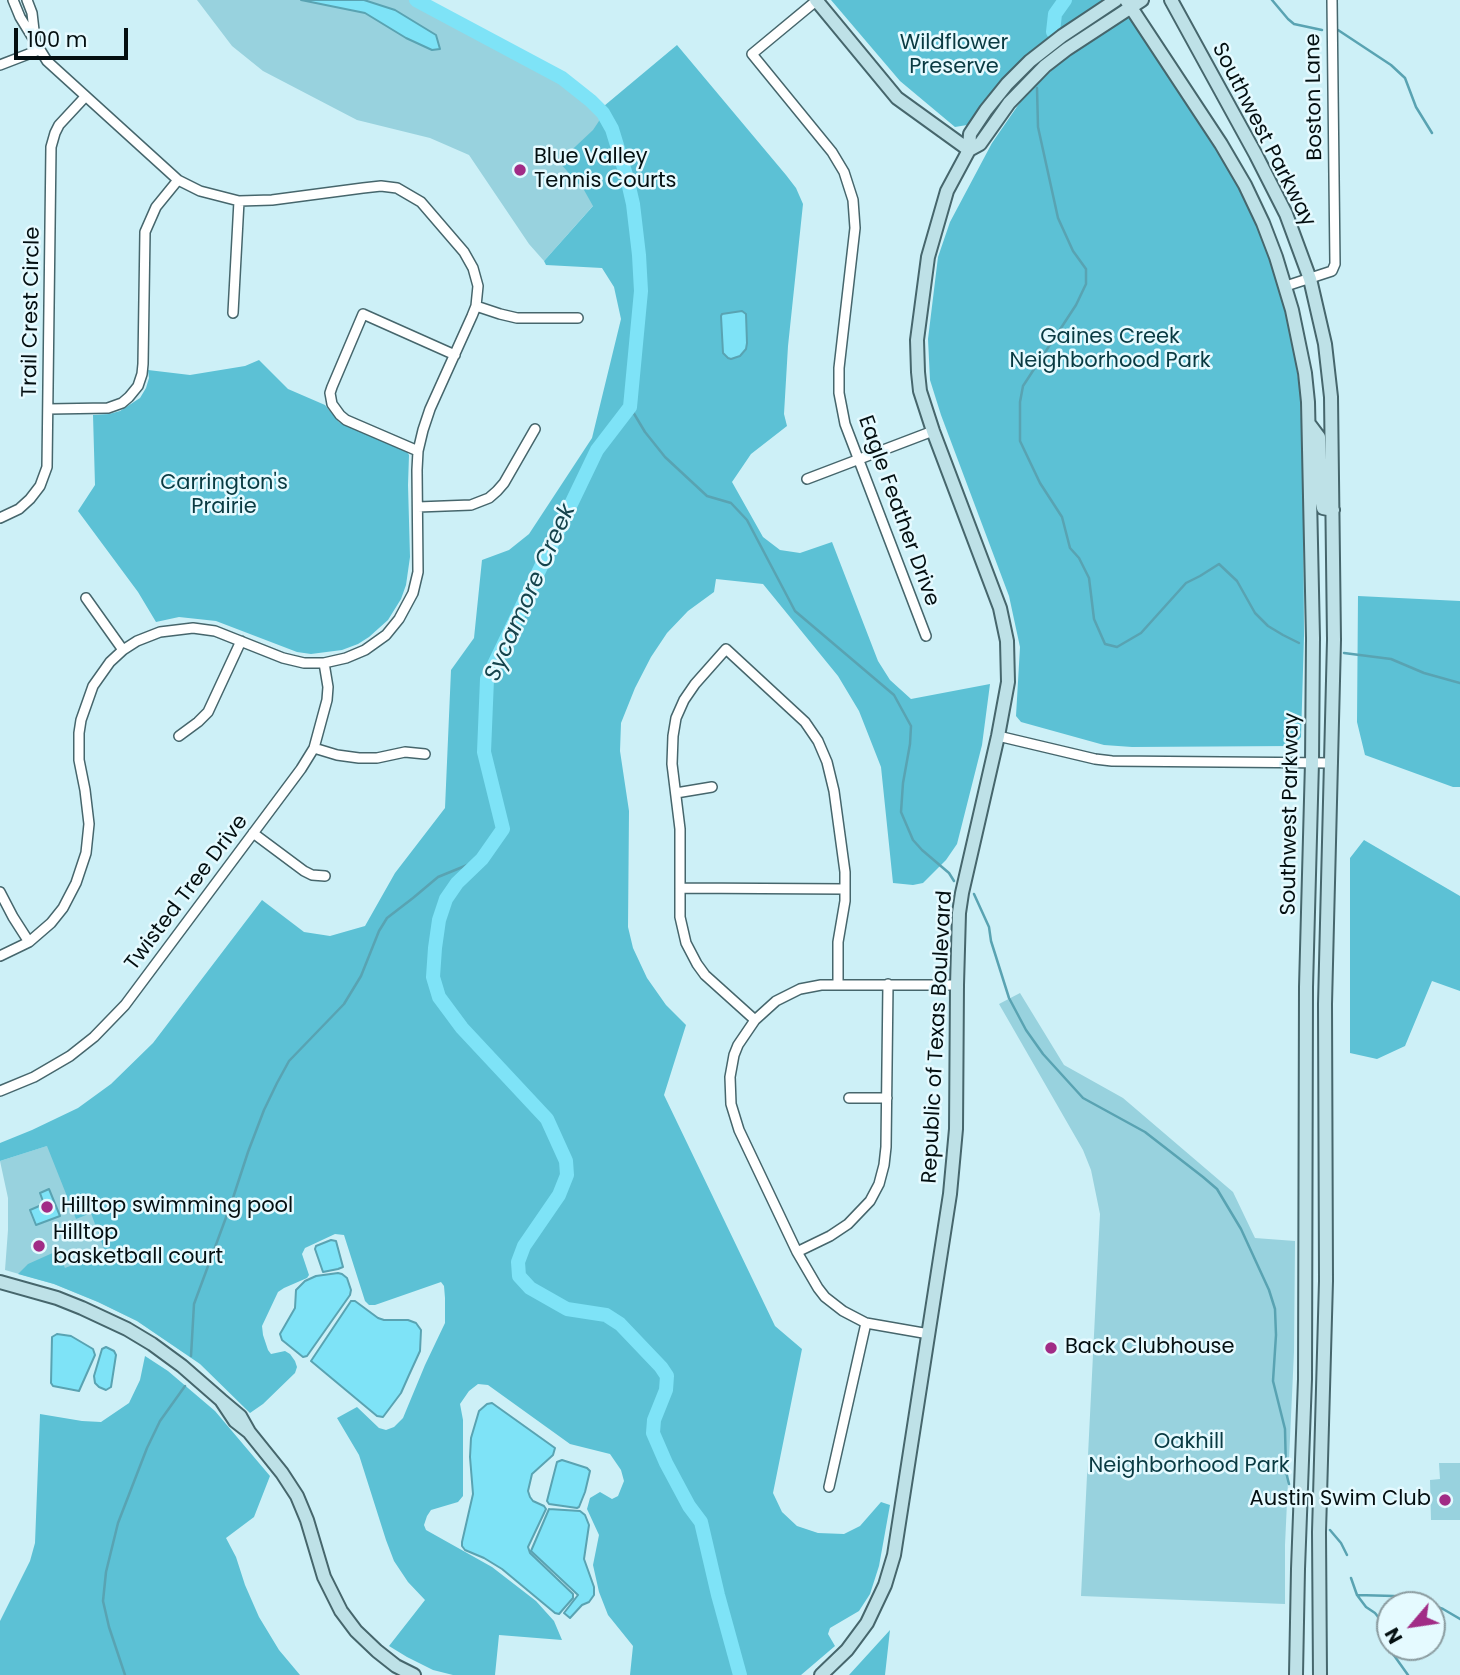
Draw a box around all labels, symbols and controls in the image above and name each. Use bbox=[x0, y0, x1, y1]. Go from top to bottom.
scale bar bbox=[18, 14, 131, 58]
text: 100 m bbox=[27, 25, 87, 54]
park label: Wildflower Preserve bbox=[900, 31, 1008, 81]
street label: Boston Lane bbox=[1301, 33, 1329, 161]
street label: Southwest Parkway bbox=[1206, 39, 1320, 231]
place label: Blue Valley Tennis Courts bbox=[534, 145, 677, 195]
marker: Blue Valley Tennis Courts bbox=[512, 162, 528, 178]
street label: Trail Crest Circle bbox=[18, 226, 46, 398]
park label: Gaines Creek Neighborhood Park bbox=[1009, 325, 1211, 375]
street label: Eagle Feather Drive bbox=[852, 412, 944, 610]
park label: Carrington's Prairie bbox=[160, 471, 288, 521]
water label: Sycamore Creek bbox=[480, 500, 582, 686]
street label: Southwest Parkway bbox=[1277, 712, 1305, 916]
street label: Twisted Tree Drive bbox=[120, 810, 254, 976]
street label: Republic of Texas Boulevard bbox=[918, 890, 958, 1184]
place label: Hilltop swimming pool bbox=[61, 1194, 293, 1220]
marker: Hilltop swimming pool bbox=[39, 1199, 55, 1215]
place label: Hilltop basketball court bbox=[53, 1221, 223, 1271]
marker: Hilltop basketball court bbox=[31, 1238, 47, 1254]
place label: Back Clubhouse bbox=[1065, 1335, 1235, 1361]
marker: Back Clubhouse bbox=[1043, 1340, 1059, 1356]
park label: Oakhill Neighborhood Park bbox=[1088, 1430, 1290, 1480]
place label: Austin Swim Club bbox=[1250, 1487, 1431, 1513]
marker: Austin Swim Club bbox=[1437, 1492, 1453, 1508]
north arrow bbox=[1376, 1591, 1446, 1661]
text: N bbox=[1379, 1623, 1409, 1648]

